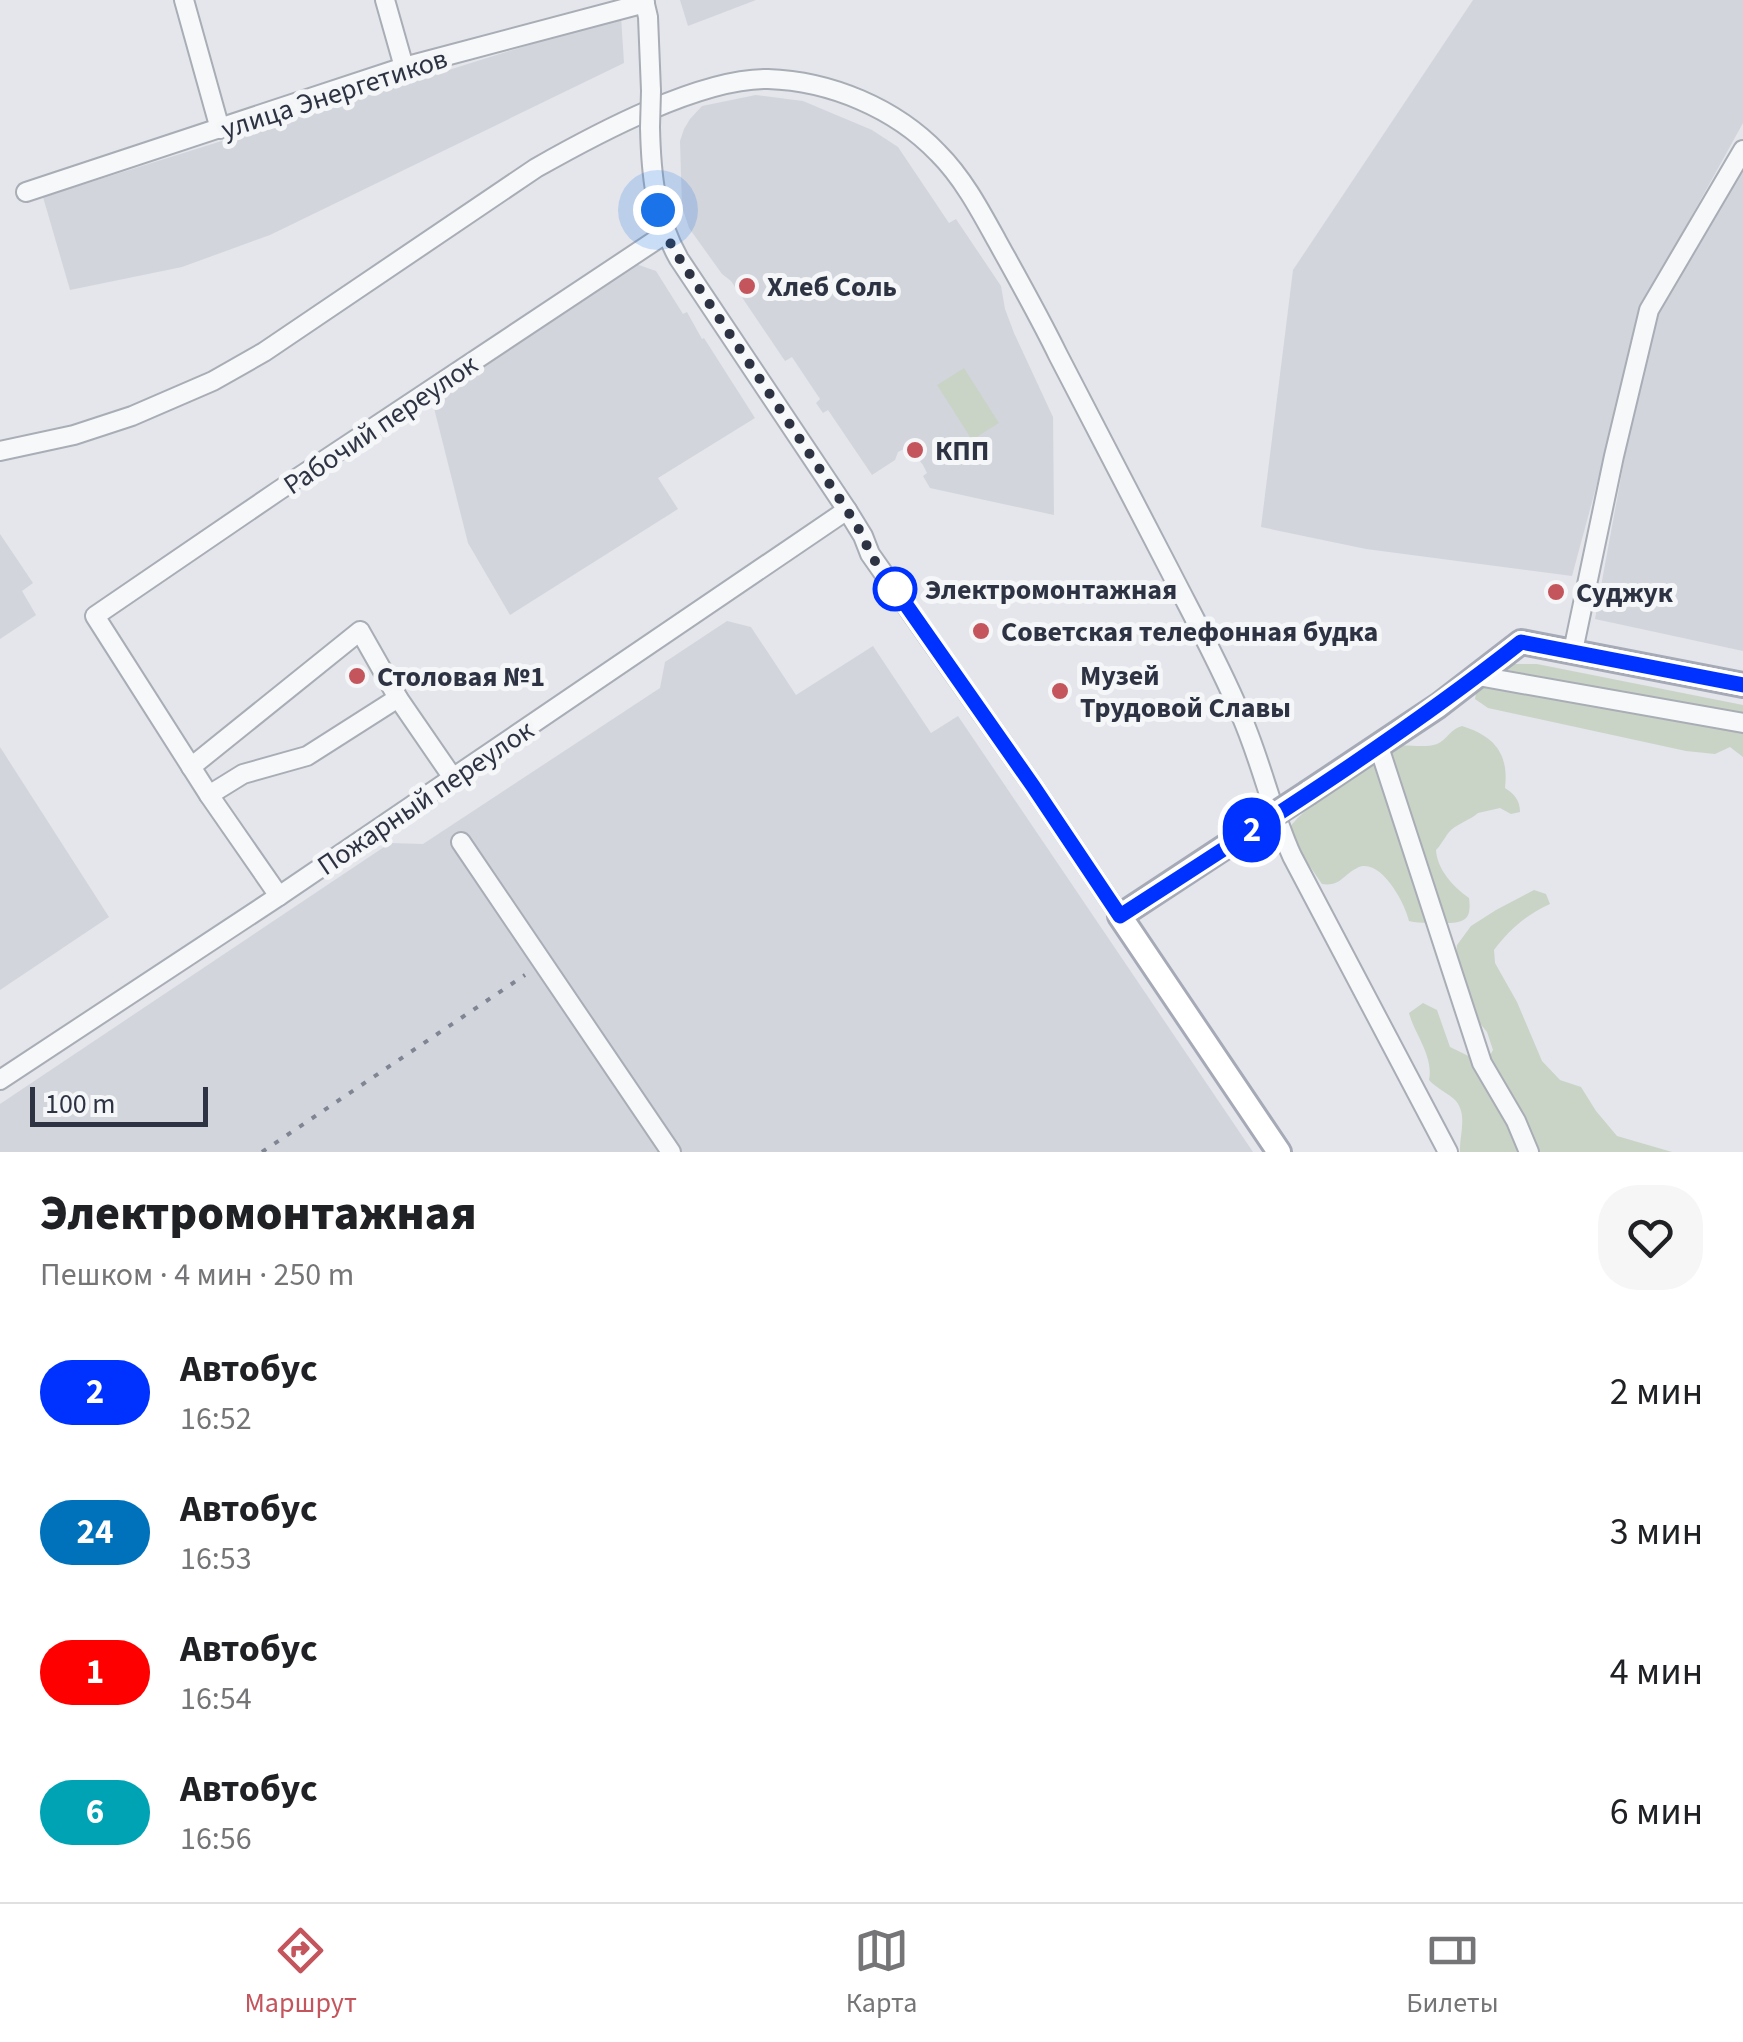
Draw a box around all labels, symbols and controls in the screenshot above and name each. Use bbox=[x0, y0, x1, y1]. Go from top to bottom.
street label: улица Энергетиков bbox=[216, 39, 452, 149]
your location bbox=[633, 185, 683, 235]
place label: Хлеб Соль bbox=[767, 267, 897, 307]
marker: Хлеб Соль bbox=[736, 275, 758, 297]
street label: Рабочий переулок bbox=[275, 345, 486, 505]
place label: КПП bbox=[935, 431, 989, 471]
marker: КПП bbox=[904, 439, 926, 461]
marker: Электромонтажная bbox=[874, 568, 916, 610]
place label: Электромонтажная bbox=[925, 570, 1177, 610]
place label: Суджук bbox=[1576, 573, 1674, 613]
marker: Суджук bbox=[1545, 581, 1567, 603]
place label: Советская телефонная будка bbox=[1001, 612, 1378, 652]
marker: Советская телефонная будка bbox=[970, 620, 992, 642]
place label: Музей Трудовой Славы bbox=[1080, 656, 1291, 728]
place label: Столовая №1 bbox=[377, 657, 545, 697]
marker: Столовая №1 bbox=[346, 665, 368, 687]
marker: Музей Трудовой Славы bbox=[1049, 680, 1071, 702]
street label: Пожарный переулок bbox=[309, 710, 542, 885]
line badge: 2 bbox=[1220, 798, 1284, 862]
text: 2 bbox=[1243, 805, 1261, 855]
scale bar bbox=[30, 1082, 208, 1126]
text: 100 m bbox=[45, 1084, 116, 1124]
text: Электромонтажная bbox=[40, 1180, 477, 1248]
button: heart bbox=[1598, 1185, 1703, 1290]
text: Пешком · 4 мин · 250 m bbox=[40, 1252, 354, 1298]
text: Автобус bbox=[180, 1342, 318, 1396]
text: 2 мин bbox=[1610, 1365, 1703, 1419]
text: 2 bbox=[86, 1367, 104, 1417]
text: 16:52 bbox=[180, 1396, 252, 1442]
text: Автобус bbox=[180, 1482, 318, 1536]
text: 3 мин bbox=[1610, 1505, 1703, 1559]
text: 24 bbox=[77, 1507, 113, 1557]
text: 16:53 bbox=[180, 1536, 252, 1582]
text: Автобус bbox=[180, 1622, 318, 1676]
text: 4 мин bbox=[1610, 1645, 1703, 1699]
text: 1 bbox=[86, 1647, 104, 1697]
text: 16:54 bbox=[180, 1676, 252, 1722]
text: Автобус bbox=[180, 1762, 318, 1816]
text: 6 мин bbox=[1610, 1785, 1703, 1839]
text: 6 bbox=[86, 1787, 104, 1837]
text: 16:56 bbox=[180, 1816, 252, 1862]
tab: Маршрут bbox=[244, 1923, 357, 2023]
tab: Карта bbox=[846, 1923, 917, 2023]
tab: Билеты bbox=[1406, 1923, 1499, 2023]

